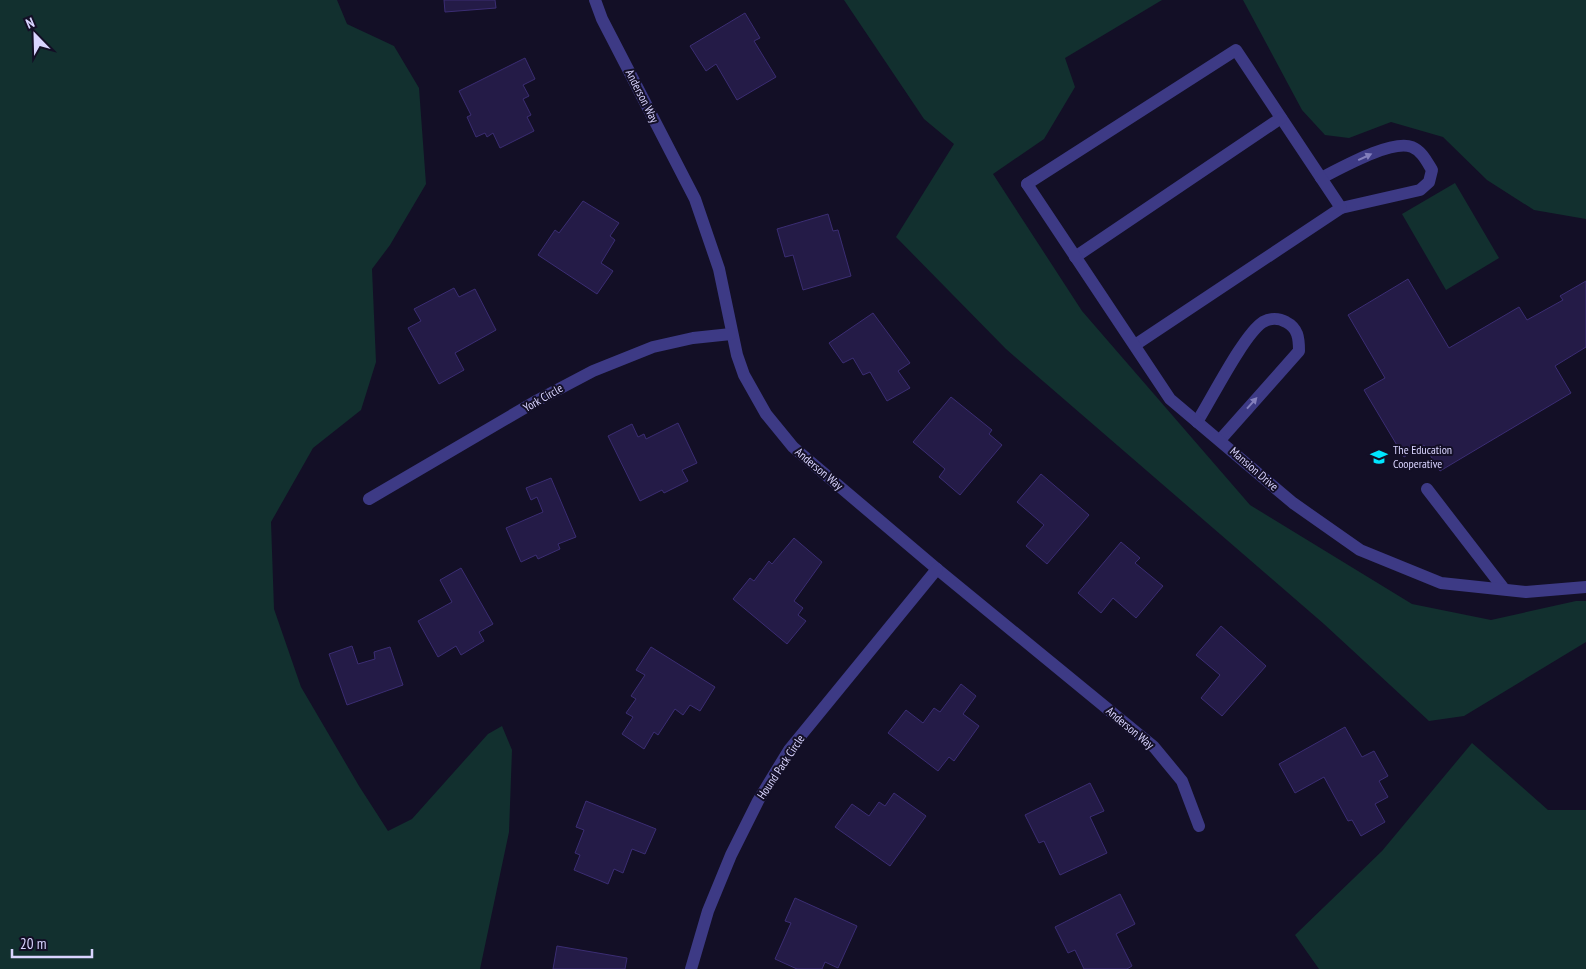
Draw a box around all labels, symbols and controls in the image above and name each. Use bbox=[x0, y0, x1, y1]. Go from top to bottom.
north arrow bbox=[10, 10, 60, 60]
text: N bbox=[23, 13, 37, 33]
street label: Anderson Way bbox=[623, 66, 663, 126]
one-way arrow bbox=[1358, 153, 1372, 161]
street label: York Circle bbox=[520, 380, 565, 415]
one-way arrow bbox=[1247, 397, 1258, 410]
place label: The Education Cooperative bbox=[1393, 442, 1452, 471]
street label: Anderson Way bbox=[792, 444, 847, 493]
street label: Mansion Drive bbox=[1227, 444, 1282, 494]
school or university icon: The Education Cooperative bbox=[1369, 447, 1389, 467]
street label: Anderson Way bbox=[1103, 703, 1158, 752]
street label: Hound Pack Circle bbox=[754, 732, 808, 802]
scale bar bbox=[12, 926, 92, 958]
text: 20 m bbox=[20, 934, 46, 953]

